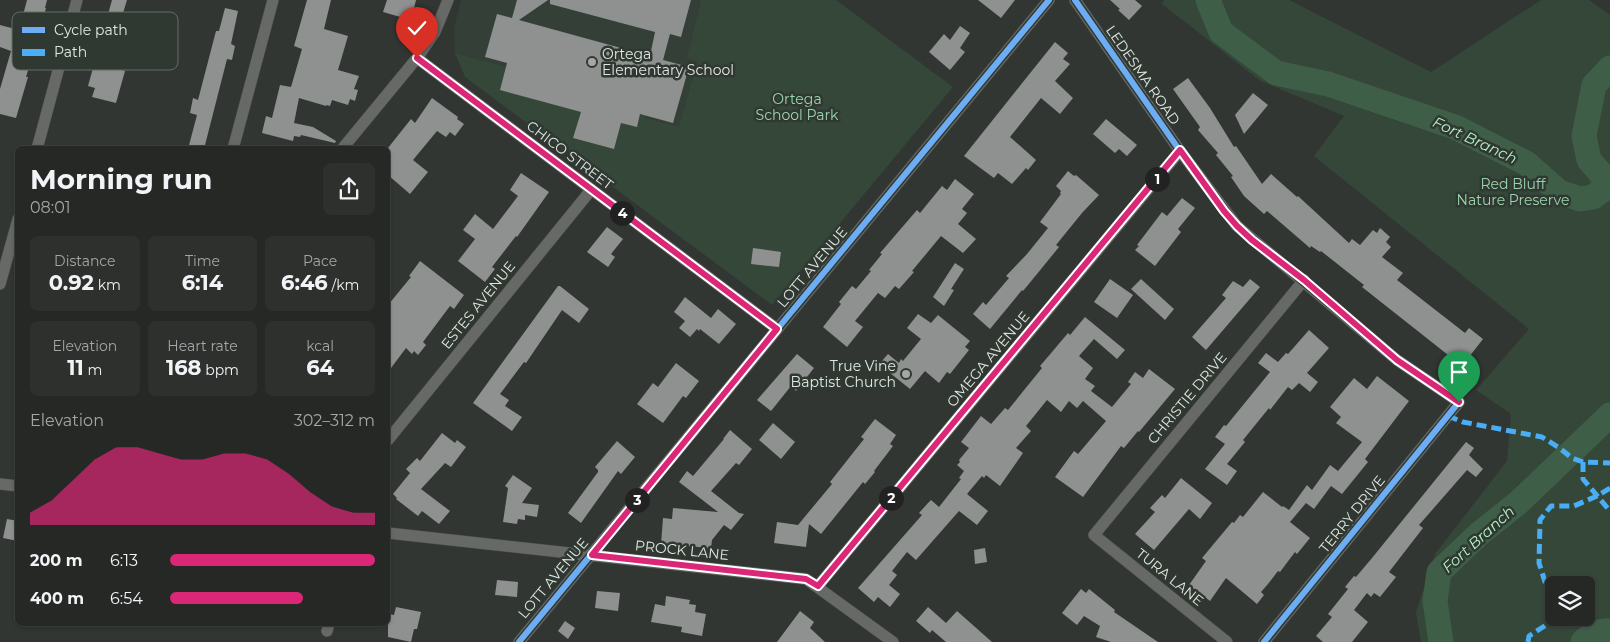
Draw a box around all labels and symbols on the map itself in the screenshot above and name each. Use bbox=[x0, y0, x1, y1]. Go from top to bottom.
pin bbox=[396, 7, 438, 58]
legend bbox=[12, 12, 178, 70]
text: Cycle path bbox=[54, 21, 128, 39]
street label: LEDESMA ROAD bbox=[1102, 22, 1184, 128]
text: Path bbox=[54, 43, 87, 61]
place label: Ortega Elementary School bbox=[602, 45, 734, 79]
marker: Ortega Elementary School bbox=[586, 56, 598, 68]
park label: Ortega School Park bbox=[756, 90, 839, 124]
water label: Fort Branch bbox=[1430, 112, 1520, 168]
street label: CHICO STREET bbox=[523, 117, 617, 193]
pin: 1 bbox=[1144, 166, 1170, 192]
park label: Red Bluff Nature Preserve bbox=[1457, 175, 1569, 209]
pin: 4 bbox=[610, 200, 634, 226]
street label: LOTT AVENUE bbox=[773, 223, 851, 311]
street label: ESTES AVENUE bbox=[437, 257, 519, 353]
street label: OMEGA AVENUE bbox=[943, 308, 1033, 410]
street label: CHRISTIE DRIVE bbox=[1143, 349, 1231, 447]
pin bbox=[1438, 351, 1480, 402]
place label: True Vine Baptist Church bbox=[791, 357, 896, 391]
marker: True Vine Baptist Church bbox=[900, 368, 912, 380]
street label: TERRY DRIVE bbox=[1315, 472, 1389, 556]
pin: 2 bbox=[878, 486, 904, 510]
pin: 3 bbox=[624, 488, 650, 512]
water label: Fort Branch bbox=[1438, 502, 1518, 576]
street label: LOTT AVENUE bbox=[514, 534, 592, 622]
street label: PROCK LANE bbox=[634, 536, 730, 564]
street label: TURA LANE bbox=[1133, 544, 1207, 610]

